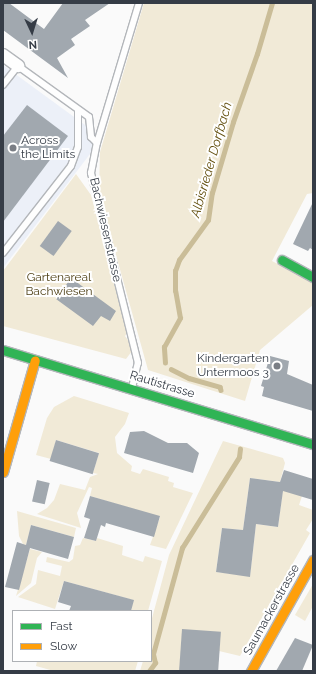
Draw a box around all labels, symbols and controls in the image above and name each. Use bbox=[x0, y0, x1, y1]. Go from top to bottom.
north arrow bbox=[12, 12, 52, 52]
text: N bbox=[28, 38, 38, 51]
water label: Albisrieder Dorfbach bbox=[188, 100, 236, 220]
place label: Across the Limits bbox=[21, 134, 75, 162]
marker: Across the Limits bbox=[8, 143, 18, 153]
street label: Bachwiesenstrasse bbox=[86, 177, 124, 283]
park label: Gartenareal Bachwiesen bbox=[25, 271, 93, 299]
place label: Kindergarten Untermoos 3 bbox=[197, 352, 269, 380]
marker: Kindergarten Untermoos 3 bbox=[272, 361, 282, 371]
street label: Rautistrasse bbox=[128, 368, 196, 402]
street label: Saumackerstrasse bbox=[241, 562, 303, 658]
legend bbox=[12, 610, 152, 662]
text: Fast bbox=[50, 619, 73, 633]
text: Slow bbox=[50, 639, 77, 653]

